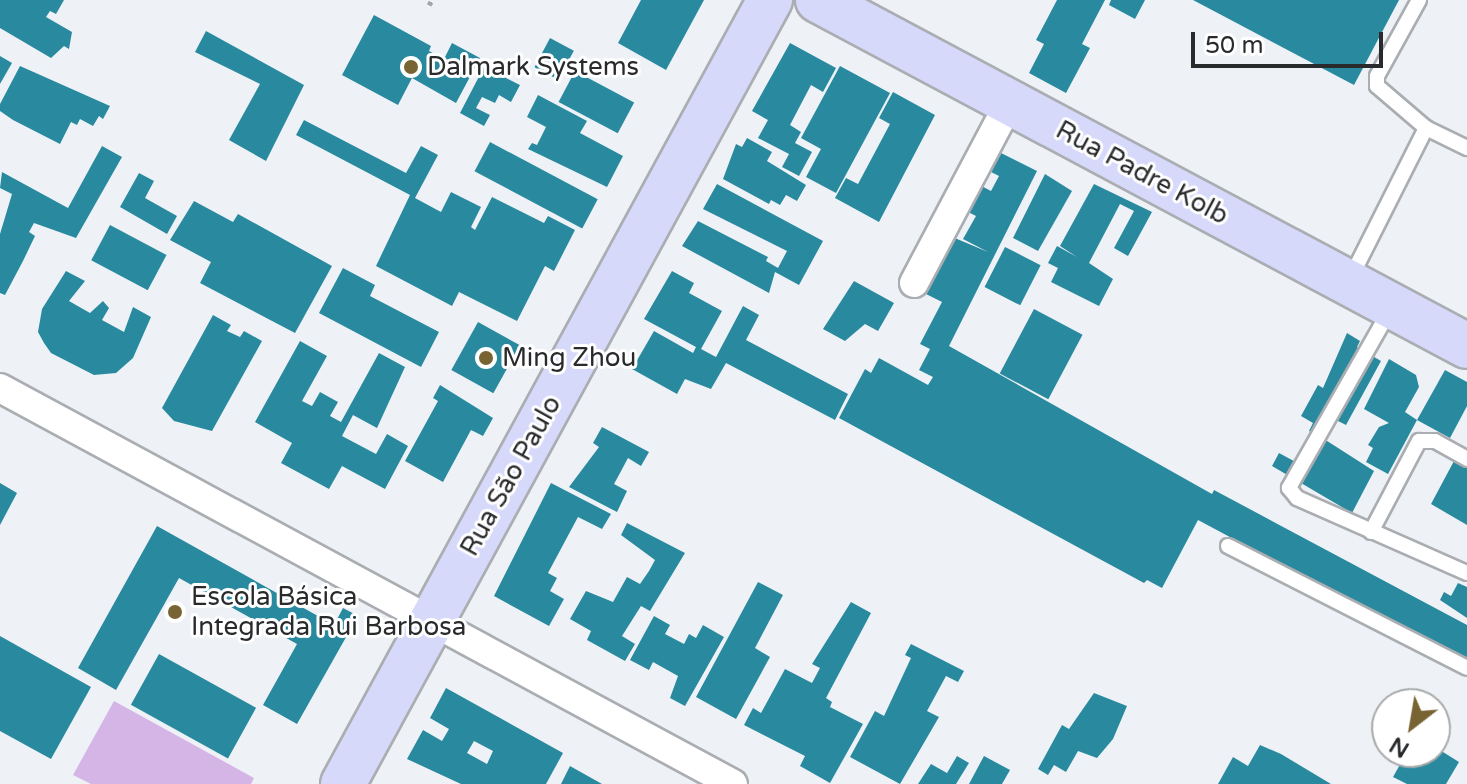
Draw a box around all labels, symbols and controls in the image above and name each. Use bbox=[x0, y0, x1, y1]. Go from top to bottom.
scale bar bbox=[1195, 16, 1387, 66]
text: 50 m bbox=[1205, 31, 1263, 60]
place label: Dalmark Systems bbox=[427, 51, 639, 83]
marker: Dalmark Systems bbox=[402, 58, 420, 76]
street label: Rua Padre Kolb bbox=[1050, 114, 1234, 232]
place label: Ming Zhou bbox=[502, 342, 636, 374]
marker: Ming Zhou bbox=[477, 349, 495, 367]
street label: Rua São Paulo bbox=[454, 390, 568, 562]
place label: Escola Básica Integrada Rui Barbosa bbox=[191, 581, 466, 642]
marker: Escola Básica Integrada Rui Barbosa bbox=[166, 603, 184, 621]
north arrow bbox=[1371, 688, 1451, 768]
text: N bbox=[1385, 731, 1414, 763]

